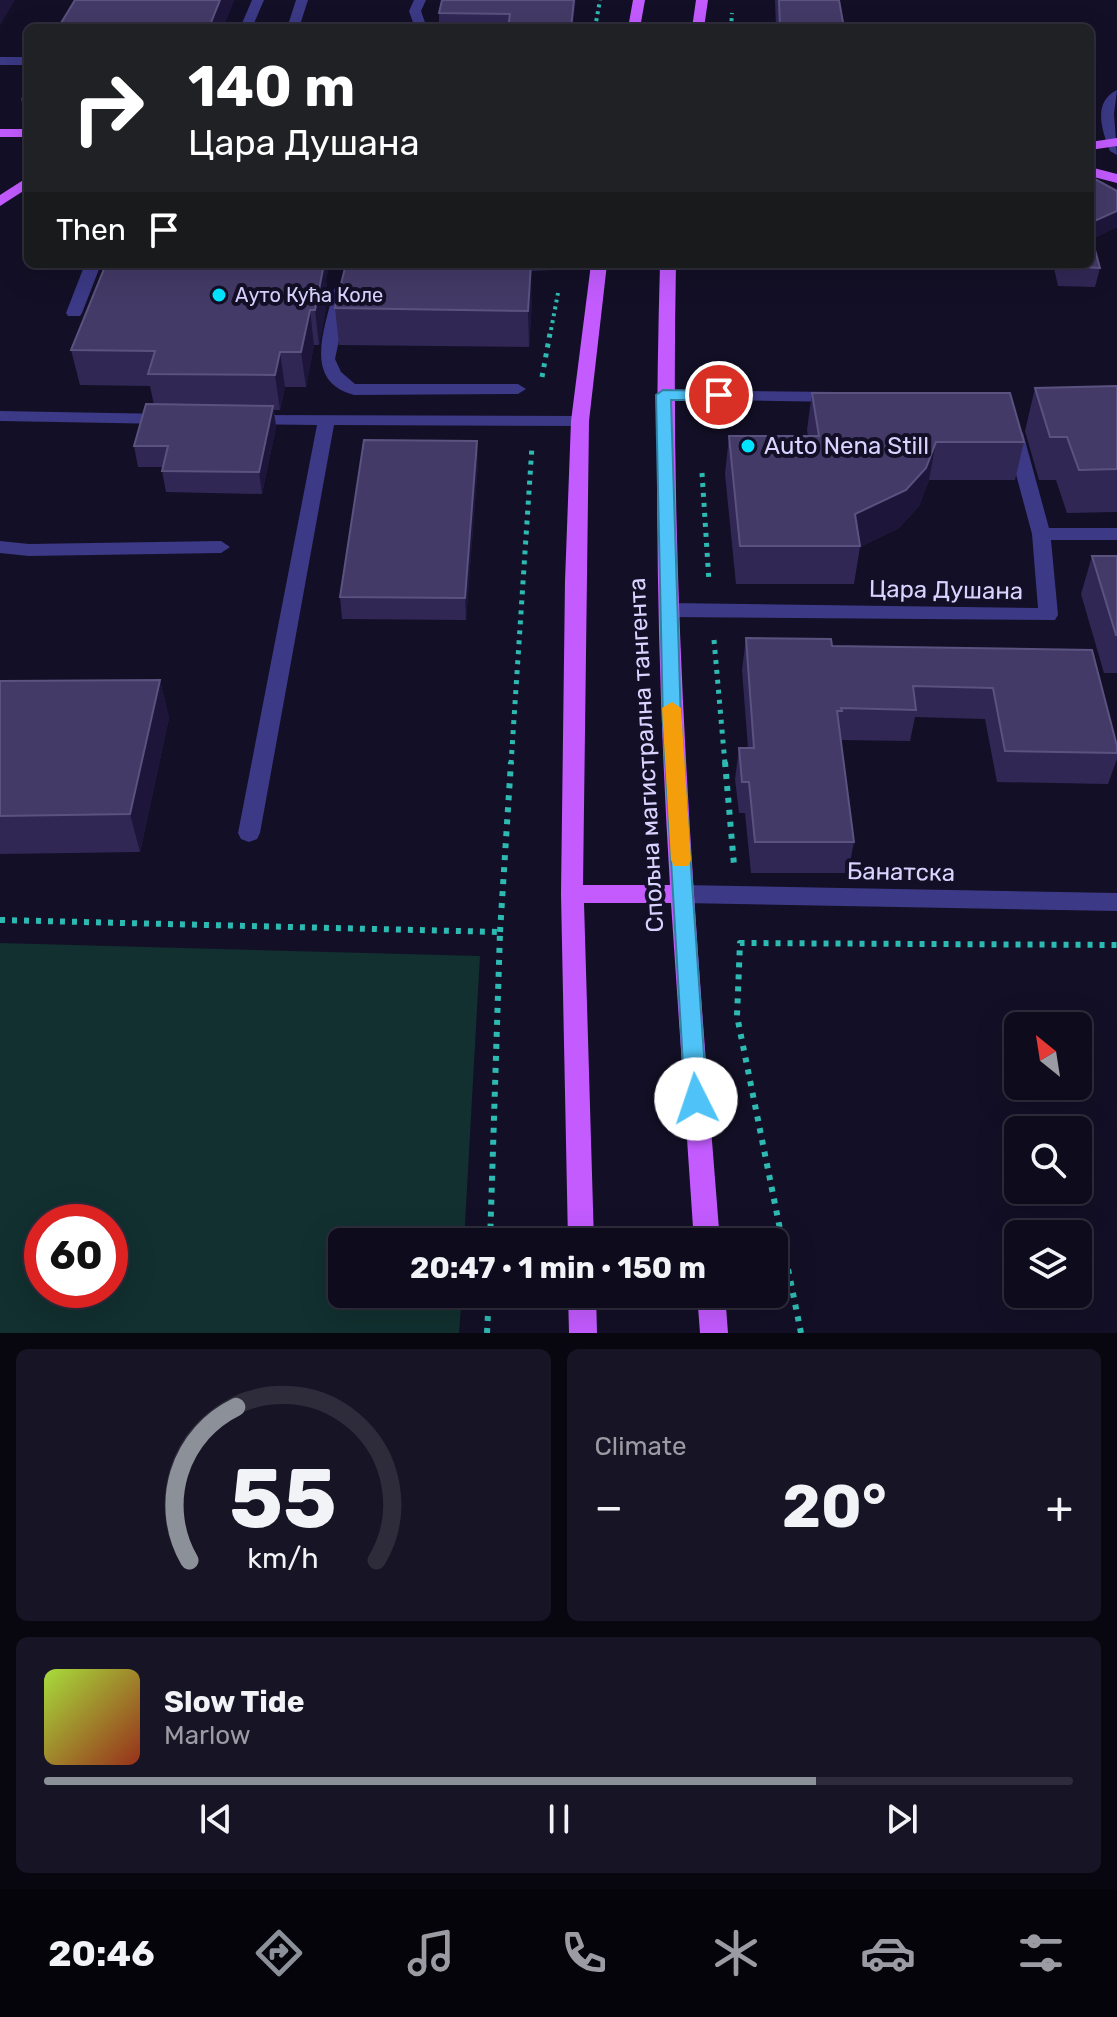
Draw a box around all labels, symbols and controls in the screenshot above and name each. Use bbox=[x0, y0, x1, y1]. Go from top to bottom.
text: 140 m bbox=[188, 54, 355, 120]
icon: right bbox=[56, 56, 160, 160]
text: Цара Душана bbox=[188, 121, 420, 164]
icon: arrive bbox=[142, 208, 186, 252]
text: Then bbox=[56, 212, 126, 248]
place label: Ауто Кућа Коле bbox=[235, 283, 383, 307]
marker: Ауто Кућа Коле bbox=[210, 286, 228, 304]
pin bbox=[685, 361, 753, 429]
icon: arrive bbox=[697, 373, 741, 417]
place label: Auto Nena Still bbox=[764, 432, 929, 460]
marker: Auto Nena Still bbox=[739, 437, 757, 455]
street label: Цара Душана bbox=[869, 575, 1023, 605]
street label: Спољна магистрална тангента bbox=[623, 577, 669, 933]
street label: Банатска bbox=[847, 857, 955, 887]
north arrow bbox=[1004, 1012, 1092, 1100]
map controls bbox=[1004, 1012, 1092, 1308]
position arrow bbox=[654, 1057, 738, 1141]
button: search bbox=[1004, 1116, 1092, 1204]
speed limit sign: 60 bbox=[24, 1204, 128, 1308]
button: layers bbox=[1004, 1220, 1092, 1308]
text: 20:47 · 1 min · 150 m bbox=[410, 1250, 706, 1286]
text: Climate bbox=[595, 1431, 687, 1462]
text: 55 bbox=[230, 1449, 337, 1548]
text: 20° bbox=[782, 1471, 887, 1542]
text: − bbox=[595, 1481, 623, 1533]
text: + bbox=[1046, 1481, 1073, 1533]
text: km/h bbox=[248, 1541, 319, 1575]
text: Slow Tide bbox=[164, 1684, 304, 1720]
text: Marlow bbox=[164, 1720, 251, 1751]
icon: previous bbox=[194, 1797, 238, 1841]
icon: pause bbox=[537, 1797, 581, 1841]
icon: next bbox=[880, 1797, 924, 1841]
icon: directions bbox=[251, 1925, 307, 1981]
icon: music bbox=[403, 1925, 459, 1981]
icon: phone bbox=[556, 1925, 612, 1981]
icon: climate bbox=[708, 1925, 764, 1981]
icon: car bbox=[860, 1925, 916, 1981]
icon: filters bbox=[1013, 1925, 1069, 1981]
text: 20:46 bbox=[48, 1932, 155, 1975]

